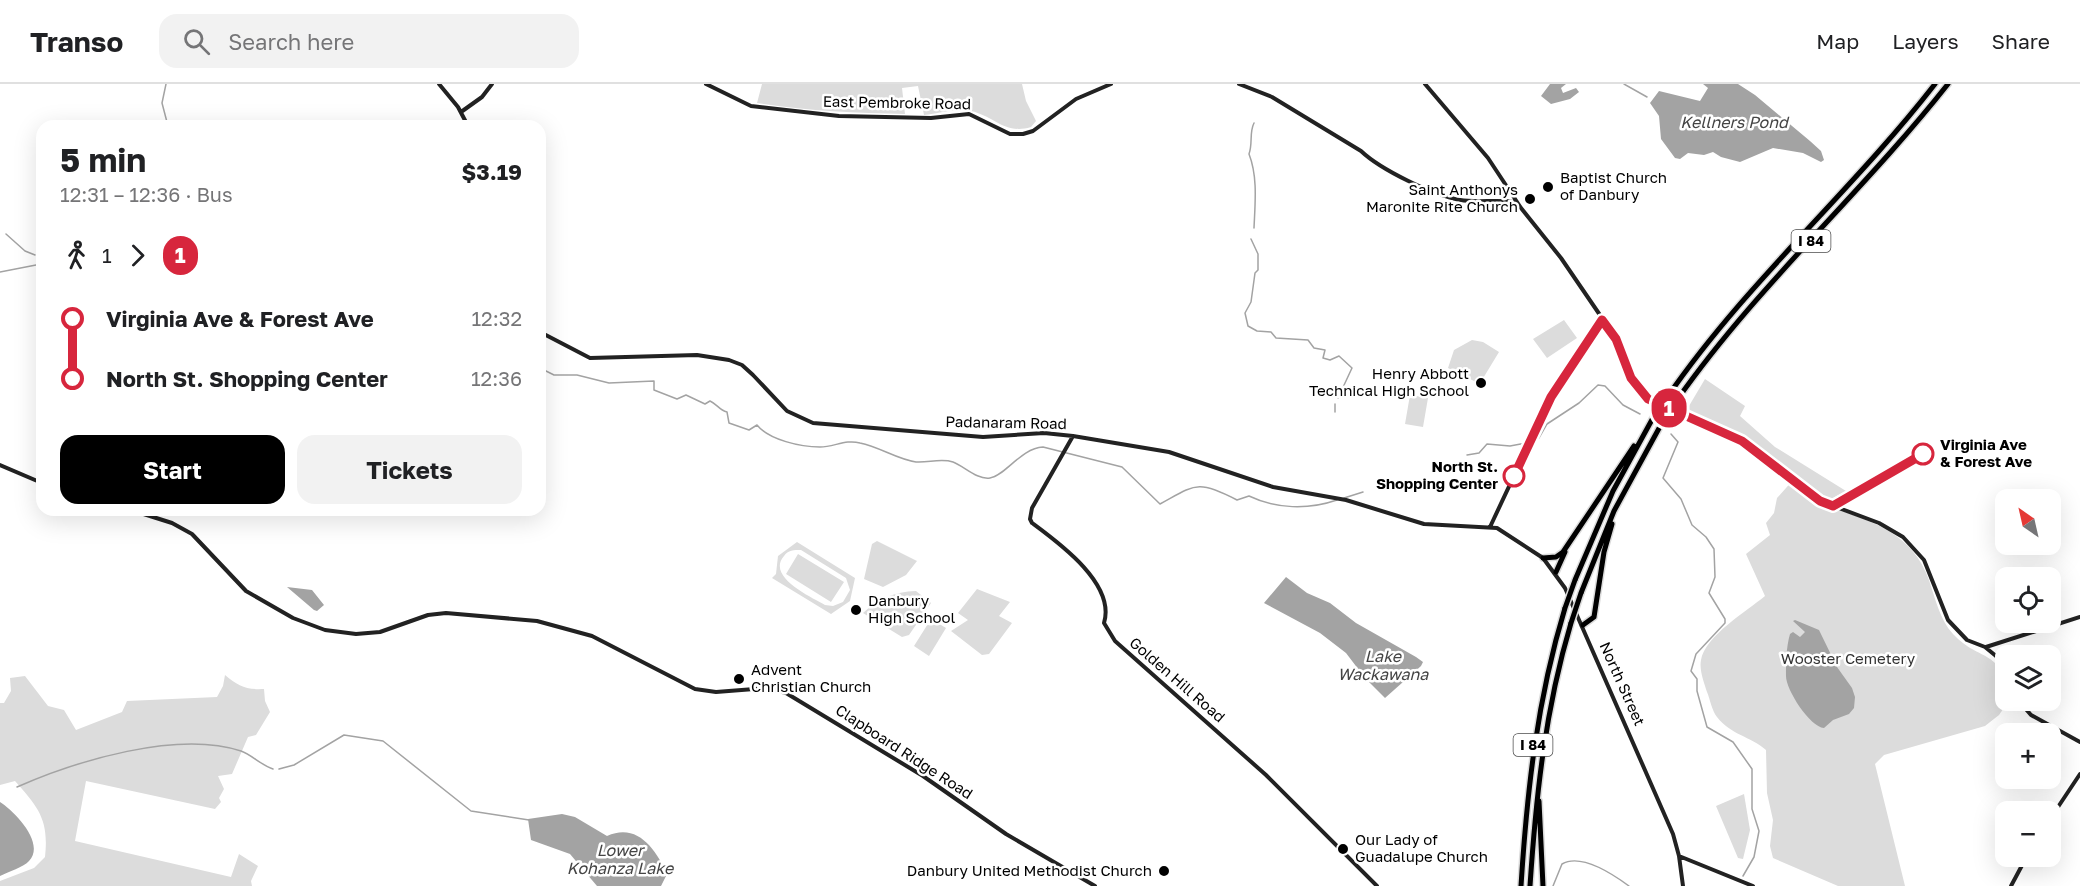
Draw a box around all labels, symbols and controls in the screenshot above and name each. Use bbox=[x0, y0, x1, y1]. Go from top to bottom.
search box bbox=[159, 14, 579, 68]
text: Transo bbox=[30, 25, 123, 58]
icon: search bbox=[180, 25, 213, 58]
text: Search here bbox=[228, 28, 354, 55]
text: Map bbox=[1816, 28, 1859, 54]
text: Layers bbox=[1892, 28, 1959, 54]
text: Share bbox=[1992, 28, 2050, 54]
street label: East Pembroke Road bbox=[823, 92, 971, 112]
water label: Kellners Pond bbox=[1680, 112, 1790, 132]
text: 5 min bbox=[60, 140, 146, 179]
text: $3.19 bbox=[461, 158, 522, 185]
place label: Baptist Church of Danbury bbox=[1560, 168, 1667, 203]
place label: Saint Anthonys Maronite Rite Church bbox=[1366, 180, 1518, 215]
marker: Baptist Church of Danbury bbox=[1541, 180, 1555, 194]
text: 12:31 – 12:36 · Bus bbox=[60, 182, 233, 206]
marker: Saint Anthonys Maronite Rite Church bbox=[1523, 192, 1537, 206]
road number: I 84 bbox=[1792, 230, 1830, 252]
icon: walk bbox=[60, 239, 93, 272]
icon: forward bbox=[121, 239, 154, 272]
text: 1 bbox=[175, 242, 186, 268]
text: 1 bbox=[102, 243, 112, 267]
text: Virginia Ave & Forest Ave bbox=[106, 305, 374, 332]
text: 12:32 bbox=[471, 306, 522, 330]
place label: Henry Abbott Technical High School bbox=[1309, 364, 1469, 399]
text: North St. Shopping Center bbox=[106, 365, 388, 392]
text: 12:36 bbox=[471, 366, 522, 390]
marker: Henry Abbott Technical High School bbox=[1474, 376, 1488, 390]
line badge: 1 bbox=[1650, 388, 1688, 428]
text: 1 bbox=[1664, 395, 1674, 421]
street label: Padanaram Road bbox=[945, 412, 1067, 432]
button: Start bbox=[60, 435, 285, 504]
button: Tickets bbox=[297, 435, 522, 504]
place label: Virginia Ave & Forest Ave bbox=[1940, 435, 2032, 470]
marker: Virginia Ave & Forest Ave bbox=[1912, 443, 1934, 465]
place label: North St. Shopping Center bbox=[1376, 457, 1498, 492]
marker: North St. Shopping Center bbox=[1503, 465, 1525, 487]
north arrow bbox=[1995, 489, 2061, 555]
map controls bbox=[1995, 489, 2061, 867]
button: locate bbox=[1995, 567, 2061, 633]
place label: Danbury High School bbox=[868, 591, 956, 626]
marker: Danbury High School bbox=[849, 603, 863, 617]
street label: Golden Hill Road bbox=[1126, 633, 1229, 726]
street label: North Street bbox=[1596, 639, 1649, 728]
button: layers bbox=[1995, 645, 2061, 711]
water label: Lake Wackawana bbox=[1338, 646, 1429, 684]
park label: Wooster Cemetery bbox=[1781, 649, 1916, 667]
place label: Advent Christian Church bbox=[751, 660, 871, 695]
marker: Advent Christian Church bbox=[732, 672, 746, 686]
street label: Clapboard Ridge Road bbox=[833, 700, 977, 802]
button: + bbox=[1995, 723, 2061, 789]
road number: I 84 bbox=[1514, 734, 1552, 756]
button: − bbox=[1995, 801, 2061, 867]
place label: Our Lady of Guadalupe Church bbox=[1355, 830, 1488, 865]
water label: Lower Kohanza Lake bbox=[567, 840, 675, 878]
marker: Our Lady of Guadalupe Church bbox=[1336, 842, 1350, 856]
place label: Danbury United Methodist Church bbox=[907, 861, 1152, 879]
marker: Danbury United Methodist Church bbox=[1157, 864, 1171, 878]

